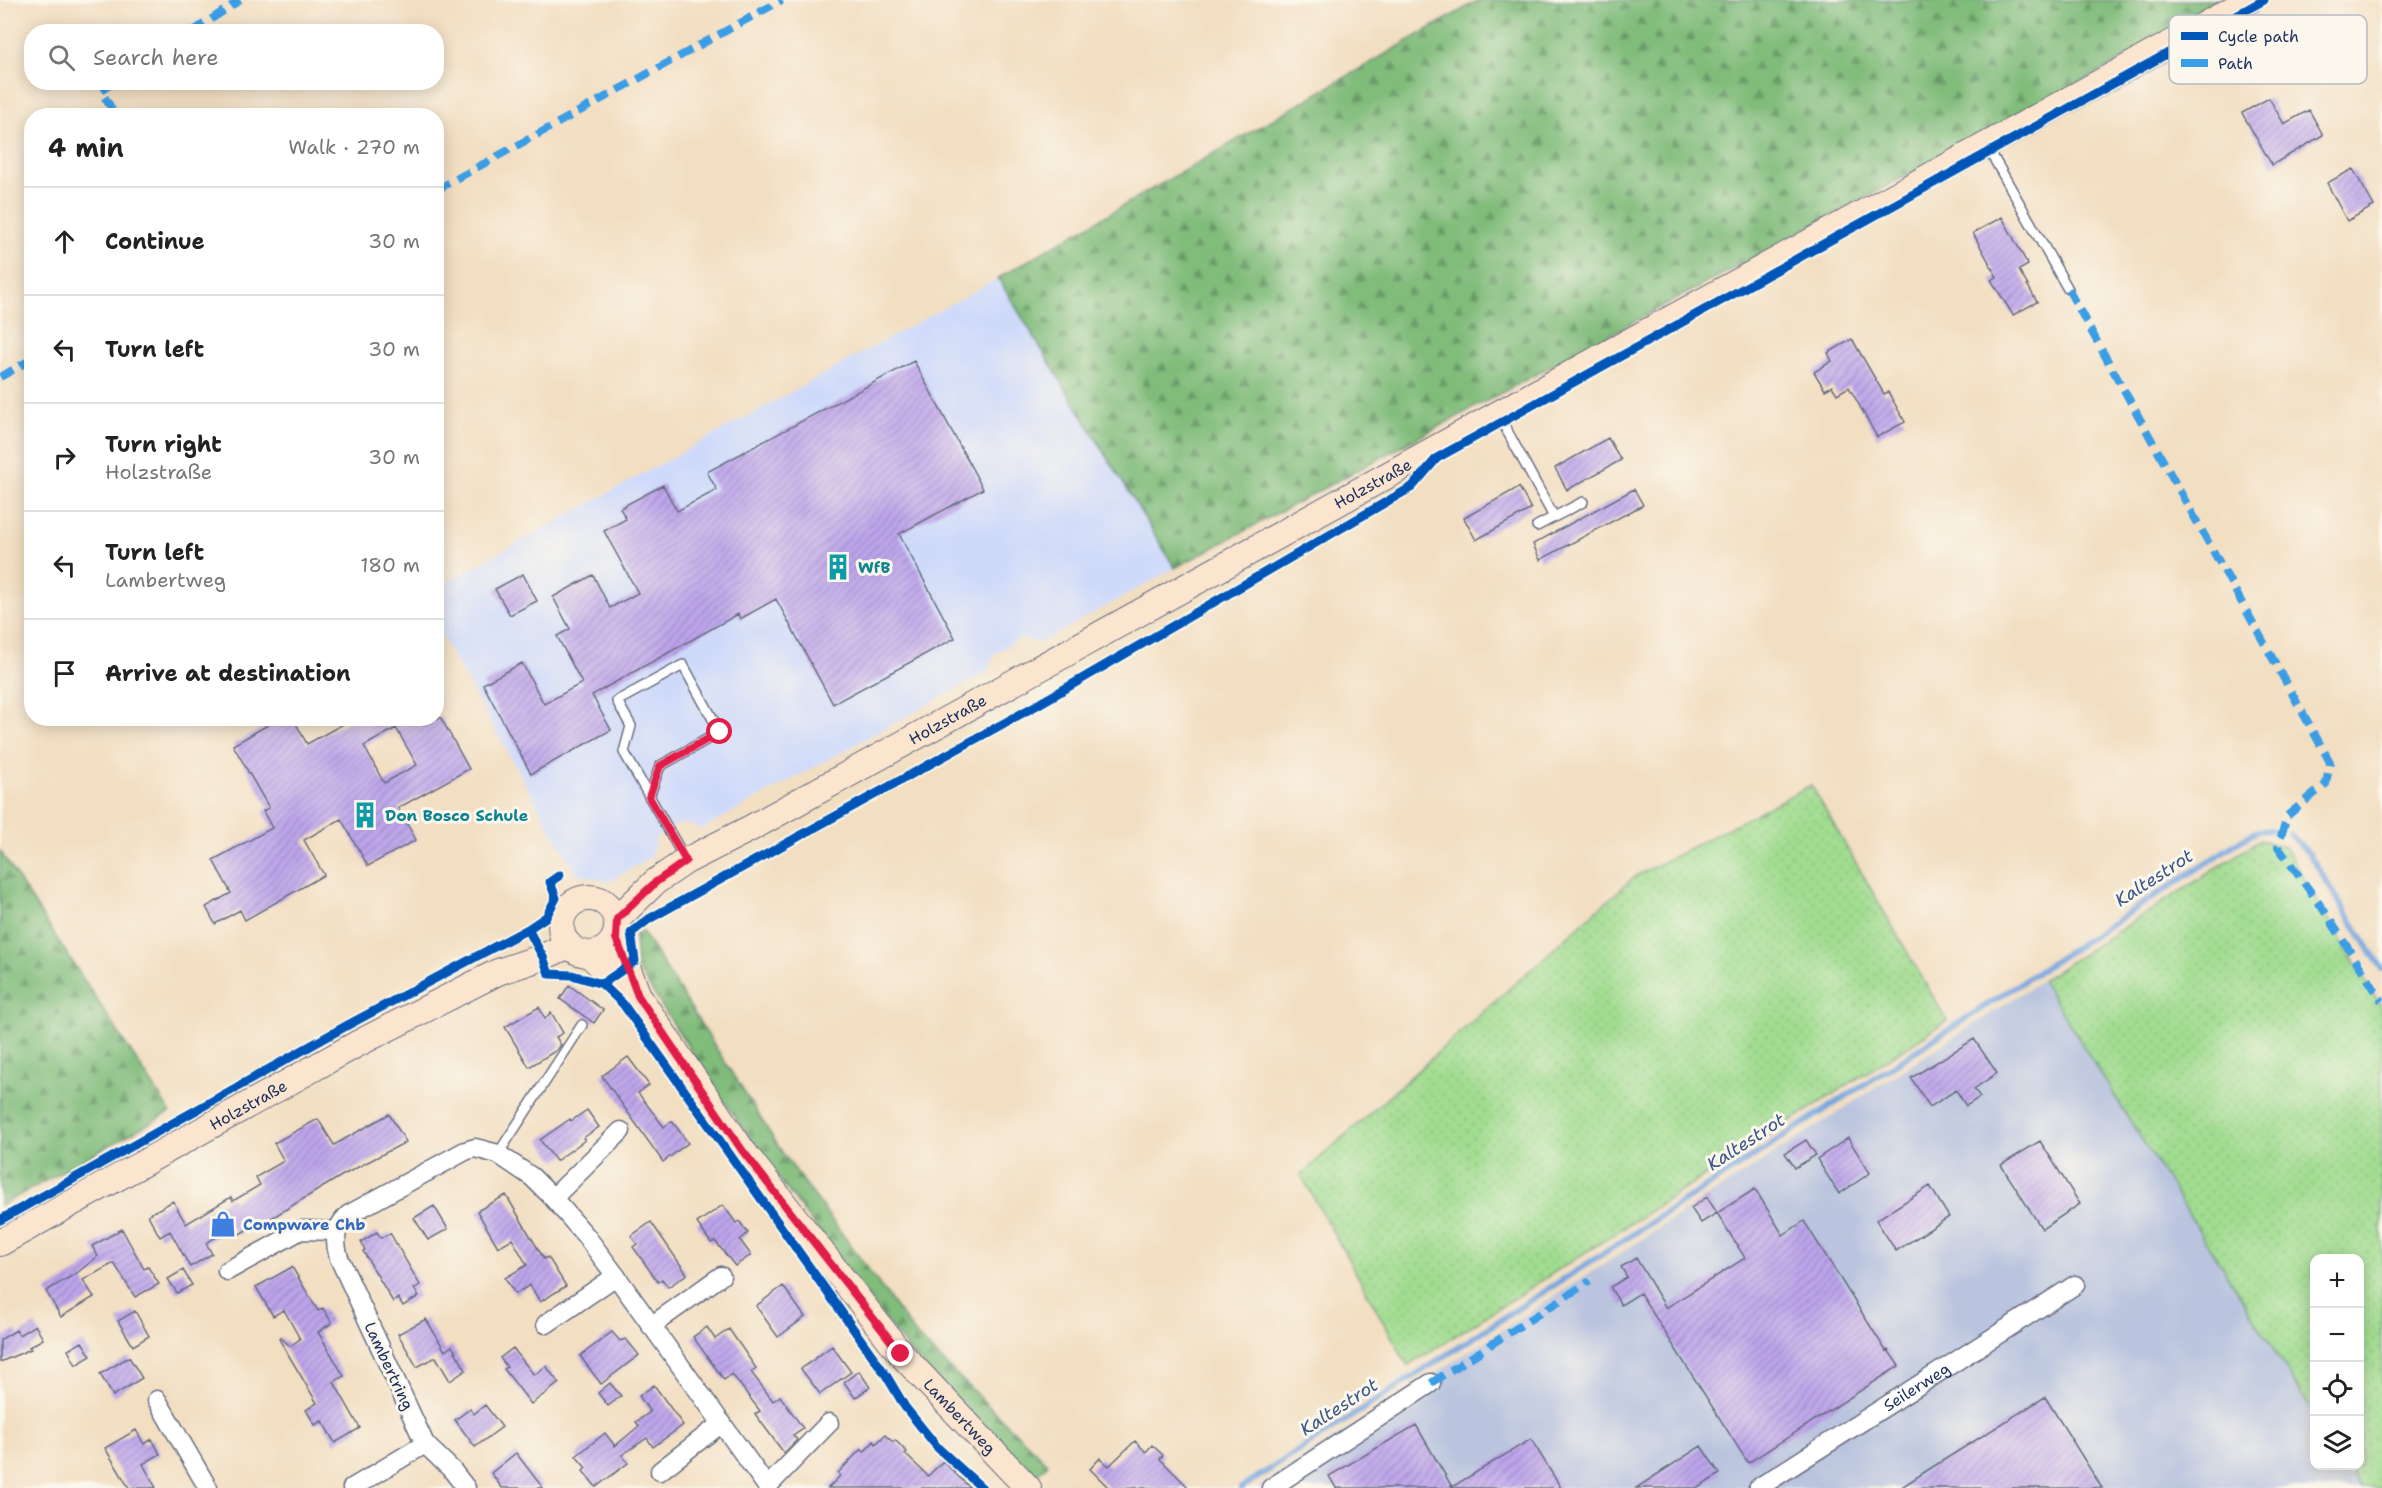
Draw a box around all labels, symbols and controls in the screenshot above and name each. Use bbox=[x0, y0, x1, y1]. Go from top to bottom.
legend bbox=[2169, 15, 2367, 84]
search box bbox=[24, 24, 444, 90]
text: Cycle path bbox=[2218, 26, 2299, 47]
icon: search bbox=[45, 41, 78, 74]
text: Search here bbox=[93, 43, 219, 72]
text: Path bbox=[2218, 53, 2253, 74]
text: 4 min bbox=[48, 130, 124, 165]
text: Walk · 270 m bbox=[288, 134, 420, 160]
icon: ahead bbox=[48, 225, 81, 258]
text: Continue bbox=[105, 227, 205, 256]
text: 30 m bbox=[368, 228, 420, 254]
icon: left bbox=[48, 333, 81, 366]
text: Turn left bbox=[105, 335, 204, 364]
text: 30 m bbox=[368, 336, 420, 362]
text: Turn right bbox=[105, 430, 222, 459]
icon: right bbox=[48, 441, 81, 474]
text: 30 m bbox=[368, 444, 420, 470]
street label: Holzstraße bbox=[1330, 454, 1415, 514]
text: Holzstraße bbox=[105, 459, 212, 485]
text: Turn left bbox=[105, 538, 204, 567]
icon: left bbox=[48, 549, 81, 582]
text: 180 m bbox=[360, 552, 420, 578]
building icon: WfB bbox=[823, 552, 853, 582]
place label: WfB bbox=[858, 557, 891, 578]
text: Lambertweg bbox=[105, 567, 226, 593]
icon: arrive bbox=[48, 657, 81, 690]
text: Arrive at destination bbox=[105, 659, 351, 688]
street label: Holzstraße bbox=[905, 689, 990, 749]
route start bbox=[706, 718, 732, 744]
building icon: Don Bosco Schule bbox=[350, 800, 380, 830]
place label: Don Bosco Schule bbox=[385, 805, 529, 826]
water label: Kaltestrot bbox=[2110, 844, 2198, 912]
street label: Holzstraße bbox=[205, 1075, 291, 1135]
water label: Kaltestrot bbox=[1702, 1108, 1790, 1176]
shop icon: Compware Chb bbox=[208, 1209, 238, 1239]
place label: Compware Chb bbox=[243, 1214, 366, 1235]
map controls bbox=[2310, 1254, 2364, 1470]
button: + bbox=[2310, 1254, 2364, 1308]
button: − bbox=[2310, 1308, 2364, 1362]
street label: Lambertring bbox=[359, 1318, 419, 1414]
route end bbox=[887, 1340, 913, 1366]
street label: Seilerweg bbox=[1879, 1357, 1954, 1416]
button: locate bbox=[2310, 1362, 2364, 1416]
water label: Kaltestrot bbox=[1295, 1373, 1383, 1441]
street label: Lambertweg bbox=[919, 1374, 1001, 1459]
button: layers bbox=[2310, 1416, 2364, 1470]

